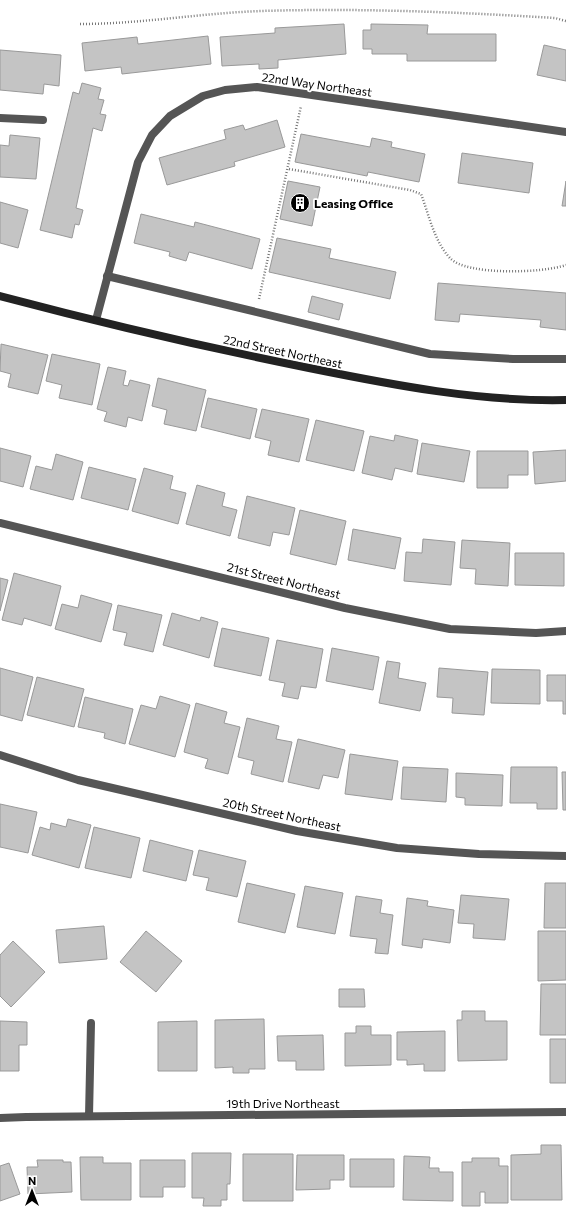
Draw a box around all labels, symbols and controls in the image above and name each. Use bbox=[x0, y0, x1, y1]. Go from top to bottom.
street label: 22nd Way Northeast bbox=[261, 69, 373, 99]
building icon: Leasing Office bbox=[289, 192, 311, 214]
place label: Leasing Office bbox=[314, 196, 393, 210]
street label: 22nd Street Northeast bbox=[222, 332, 344, 370]
street label: 21st Street Northeast bbox=[226, 559, 342, 601]
street label: 20th Street Northeast bbox=[222, 795, 342, 833]
street label: 19th Drive Northeast bbox=[226, 1096, 340, 1110]
north arrow bbox=[12, 1171, 52, 1211]
text: N bbox=[28, 1174, 36, 1187]

